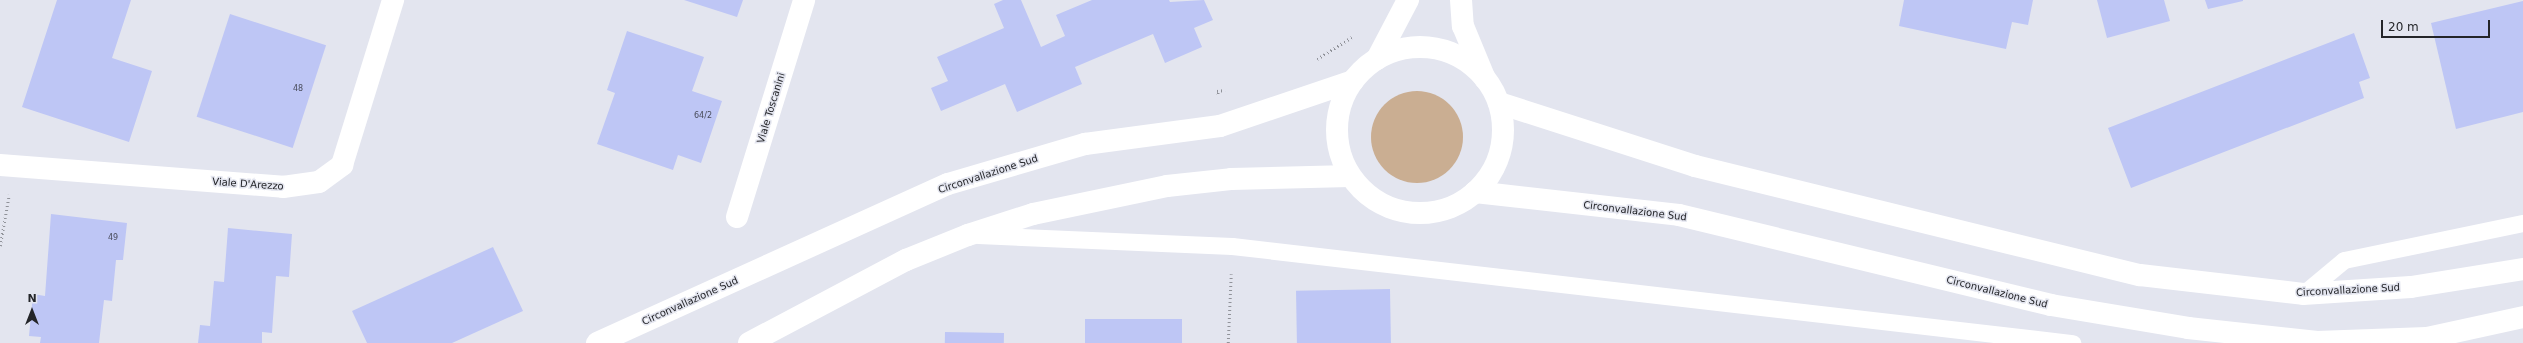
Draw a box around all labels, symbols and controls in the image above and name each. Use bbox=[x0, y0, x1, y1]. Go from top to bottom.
scale bar bbox=[2383, 12, 2492, 38]
text: 20 m bbox=[2388, 20, 2419, 34]
street label: Viale Toscanini bbox=[755, 71, 787, 145]
house number: 48 bbox=[293, 84, 303, 94]
house number: 64/2 bbox=[694, 111, 712, 121]
street label: Circonvallazione Sud bbox=[937, 152, 1039, 196]
street label: Viale D'Arezzo bbox=[212, 176, 284, 192]
street label: Circonvallazione Sud bbox=[1583, 199, 1687, 223]
house number: 49 bbox=[108, 233, 118, 243]
street label: Circonvallazione Sud bbox=[640, 274, 740, 328]
street label: Circonvallazione Sud bbox=[1945, 274, 2049, 310]
street label: Circonvallazione Sud bbox=[2296, 281, 2400, 299]
north arrow bbox=[12, 291, 52, 331]
text: N bbox=[27, 292, 37, 305]

